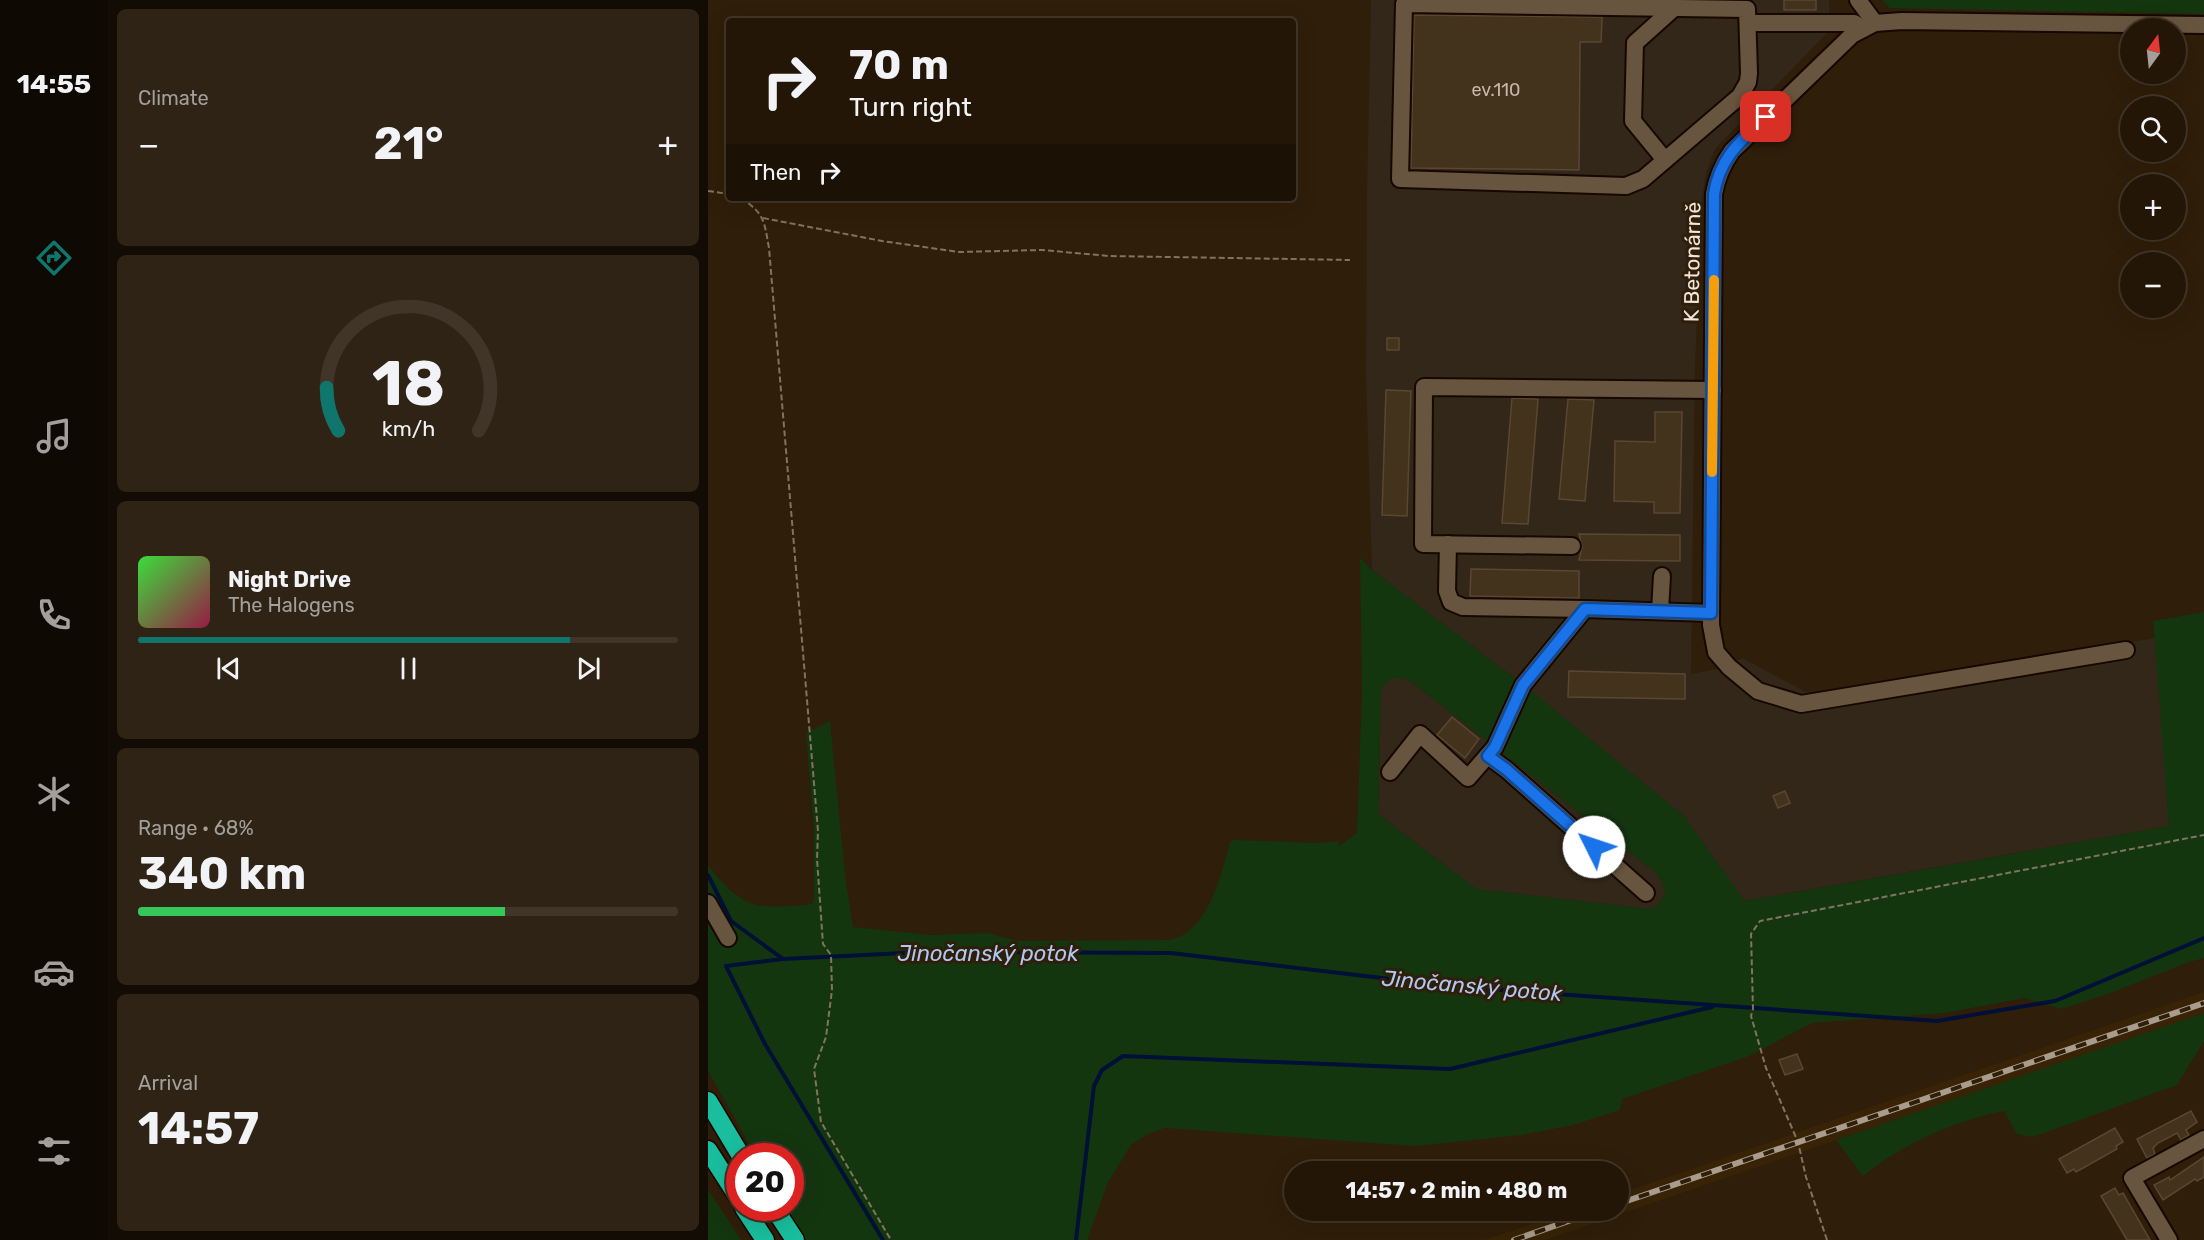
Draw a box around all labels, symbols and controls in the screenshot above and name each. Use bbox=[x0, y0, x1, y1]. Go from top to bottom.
north arrow bbox=[2120, 18, 2186, 84]
map controls bbox=[2120, 18, 2186, 318]
text: 70 m bbox=[849, 40, 949, 90]
icon: right bbox=[750, 42, 828, 120]
text: 14:55 bbox=[17, 68, 91, 100]
house number: ev.110 bbox=[1472, 79, 1520, 101]
text: Climate bbox=[138, 86, 209, 110]
text: Turn right bbox=[849, 91, 972, 123]
pin bbox=[1740, 91, 1791, 142]
button: search bbox=[2120, 96, 2186, 162]
icon: arrive bbox=[1749, 100, 1782, 133]
text: 21° bbox=[373, 117, 444, 170]
text: − bbox=[138, 125, 159, 164]
text: + bbox=[657, 125, 678, 164]
icon: right bbox=[813, 156, 846, 189]
text: Then bbox=[750, 159, 801, 186]
button: + bbox=[2120, 174, 2186, 240]
street label: K Betonárně bbox=[1678, 202, 1706, 322]
icon: directions bbox=[33, 237, 75, 279]
button: − bbox=[2120, 252, 2186, 318]
text: 18 bbox=[371, 347, 445, 421]
icon: music bbox=[33, 415, 75, 457]
text: km/h bbox=[381, 416, 435, 441]
text: Night Drive bbox=[228, 566, 351, 593]
text: The Halogens bbox=[228, 593, 355, 617]
icon: phone bbox=[33, 594, 75, 636]
icon: previous bbox=[212, 652, 245, 685]
icon: pause bbox=[392, 652, 425, 685]
icon: next bbox=[572, 652, 605, 685]
icon: climate bbox=[33, 773, 75, 815]
position arrow bbox=[1562, 815, 1626, 879]
text: Range · 68% bbox=[138, 816, 254, 840]
text: 340 km bbox=[138, 847, 306, 900]
water label: Jinočanský potok bbox=[897, 940, 1079, 967]
icon: car bbox=[33, 951, 75, 993]
water label: Jinočanský potok bbox=[1381, 965, 1564, 1007]
text: Arrival bbox=[138, 1071, 198, 1095]
text: 14:57 bbox=[138, 1102, 259, 1155]
icon: filters bbox=[33, 1130, 75, 1172]
speed limit sign: 20 bbox=[726, 1143, 804, 1221]
text: 14:57 · 2 min · 480 m bbox=[1346, 1177, 1567, 1204]

